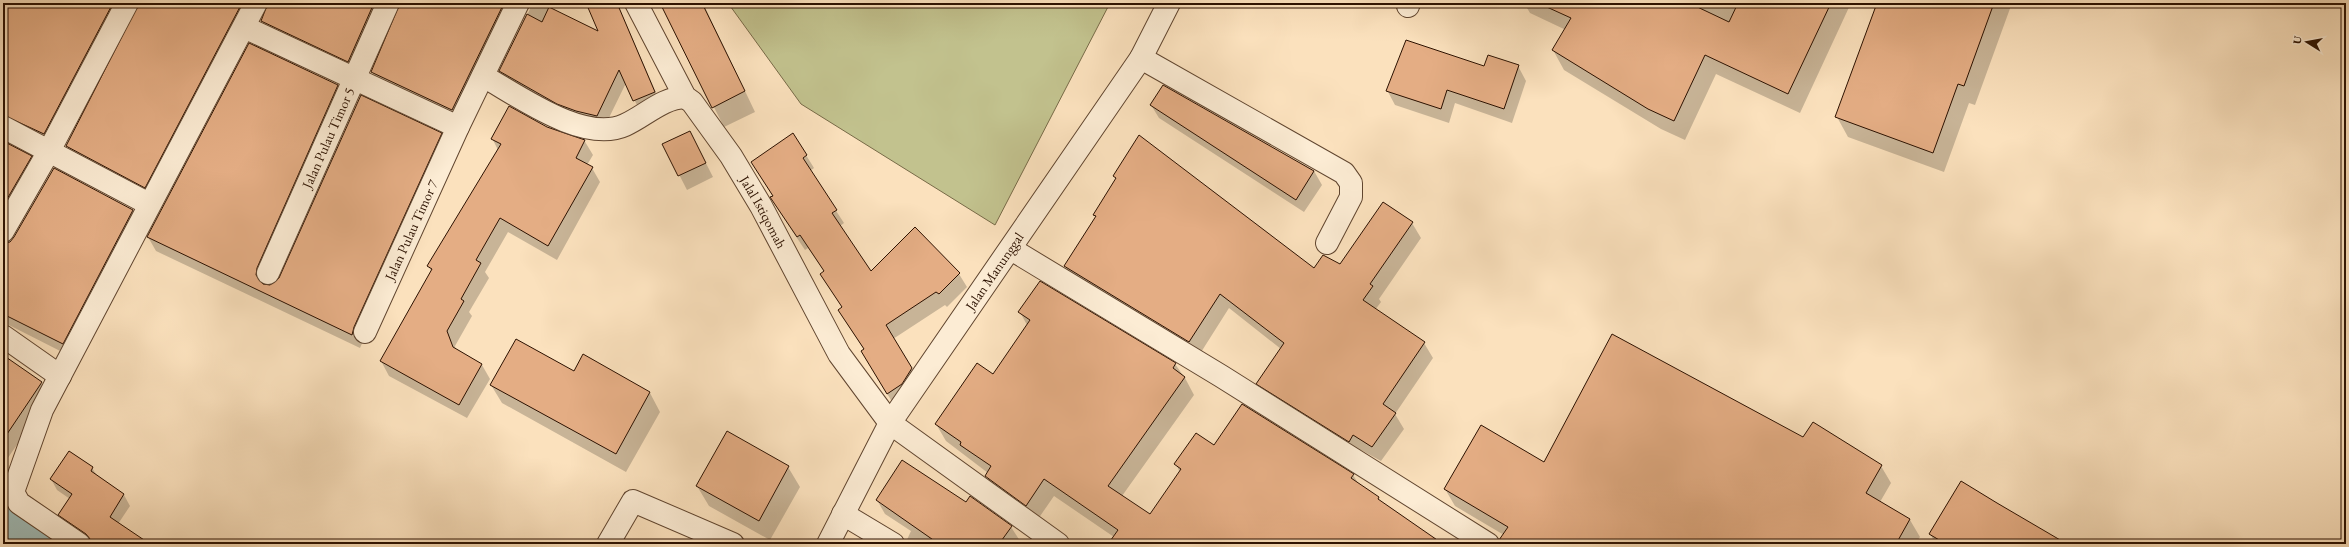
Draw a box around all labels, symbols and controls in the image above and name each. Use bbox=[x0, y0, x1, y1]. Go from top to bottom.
north arrow bbox=[2287, 22, 2327, 62]
text: U bbox=[2290, 34, 2305, 45]
street label: Jalan Pulau Timor 5 bbox=[297, 84, 358, 192]
street label: Jalal Istiqomah bbox=[735, 171, 791, 252]
street label: Jalan Pulau Timor 7 bbox=[380, 177, 442, 284]
street label: Jalan Manunggal bbox=[961, 228, 1028, 315]

